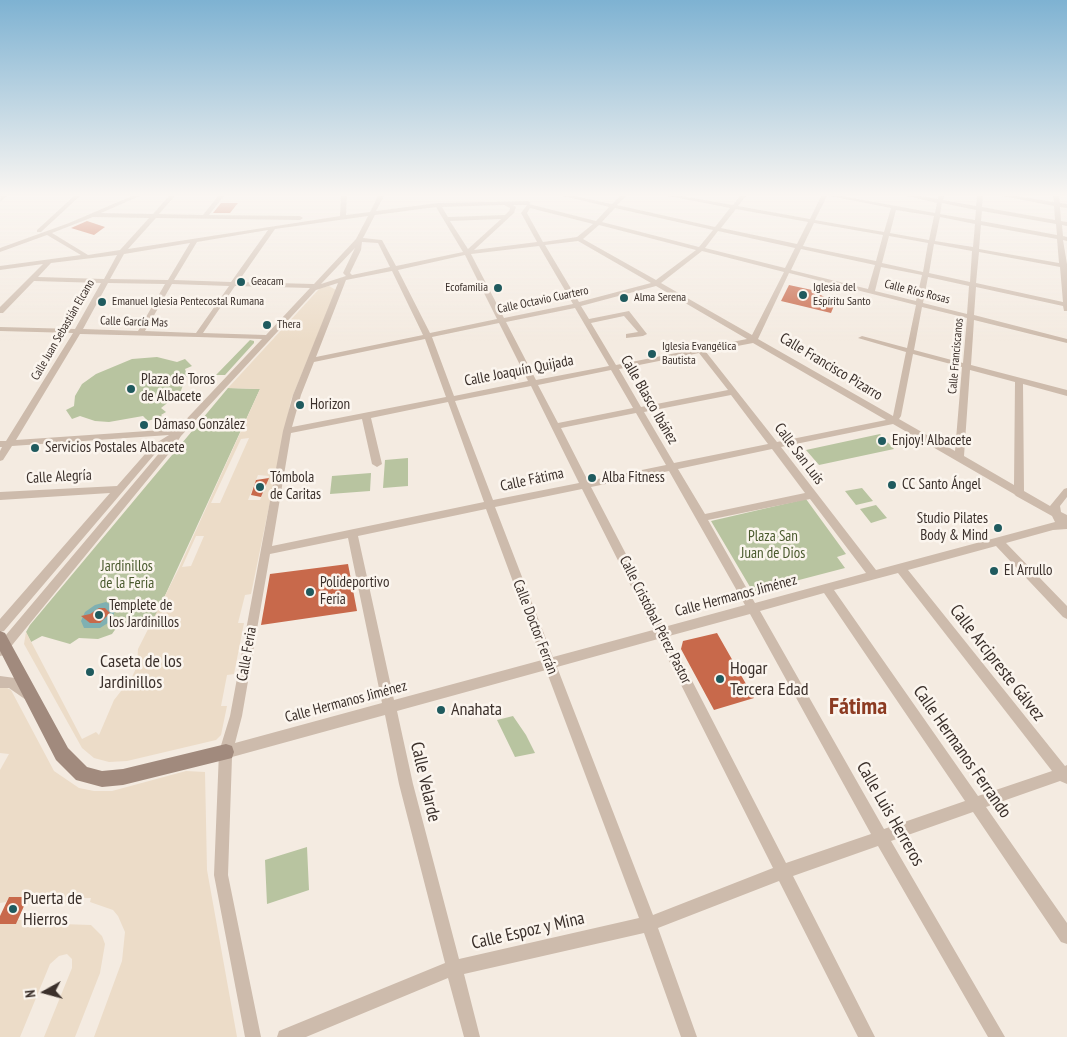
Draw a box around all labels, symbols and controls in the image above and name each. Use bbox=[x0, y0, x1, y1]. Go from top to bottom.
place label: Geacam bbox=[251, 275, 284, 289]
marker: Geacam bbox=[235, 276, 247, 288]
street label: Calle Juan Sebastián Elcano bbox=[28, 277, 98, 383]
street label: Calle Ríos Rosas bbox=[883, 277, 951, 307]
place label: Ecofamilia bbox=[445, 281, 488, 295]
place label: Iglesia del Espíritu Santo bbox=[813, 281, 871, 309]
marker: Ecofamilia bbox=[492, 282, 504, 294]
street label: Calle Octavio Cuartero bbox=[496, 283, 590, 317]
marker: Iglesia del Espíritu Santo bbox=[797, 289, 809, 301]
place label: Alma Serena bbox=[634, 291, 686, 305]
marker: Alma Serena bbox=[618, 292, 630, 304]
place label: Emanuel Iglesia Pentecostal Rumana bbox=[112, 295, 264, 309]
marker: Emanuel Iglesia Pentecostal Rumana bbox=[96, 296, 108, 308]
street label: Calle García Mas bbox=[100, 314, 168, 330]
street label: Calle Franciscanos bbox=[946, 317, 966, 395]
place label: Thera bbox=[277, 318, 301, 332]
marker: Thera bbox=[261, 319, 273, 331]
street label: Calle Francisco Pizarro bbox=[776, 329, 886, 405]
place label: Iglesia Evangélica Bautista bbox=[662, 340, 736, 368]
marker: Iglesia Evangélica Bautista bbox=[646, 348, 658, 360]
street label: Calle Joaquín Quijada bbox=[463, 352, 575, 390]
street label: Calle Blasco Ibáñez bbox=[616, 352, 682, 448]
place label: Plaza de Toros de Albacete bbox=[141, 371, 215, 406]
marker: Plaza de Toros de Albacete bbox=[125, 383, 137, 395]
place label: Horizon bbox=[310, 396, 350, 414]
marker: Horizon bbox=[294, 399, 306, 411]
place label: Dámaso González bbox=[154, 416, 245, 434]
marker: Dámaso González bbox=[138, 419, 150, 431]
street label: Calle San Luis bbox=[770, 420, 828, 488]
place label: Enjoy! Albacete bbox=[892, 432, 972, 450]
marker: Enjoy! Albacete bbox=[876, 435, 888, 447]
place label: Servicios Postales Albacete bbox=[45, 439, 185, 457]
marker: Servicios Postales Albacete bbox=[29, 442, 41, 454]
street label: Calle Fátima bbox=[499, 465, 565, 495]
street label: Calle Alegría bbox=[26, 466, 92, 488]
place label: Tómbola de Caritas bbox=[270, 469, 321, 504]
place label: Alba Fitness bbox=[602, 469, 665, 487]
marker: Alba Fitness bbox=[586, 472, 598, 484]
place label: CC Santo Ángel bbox=[902, 476, 981, 494]
marker: CC Santo Ángel bbox=[886, 479, 898, 491]
marker: Tómbola de Caritas bbox=[254, 481, 266, 493]
place label: Studio Pilates Body & Mind bbox=[917, 510, 988, 545]
marker: Studio Pilates Body & Mind bbox=[992, 522, 1004, 534]
park label: Plaza San Juan de Dios bbox=[741, 528, 805, 563]
street label: Calle Cristóbal Pérez Pastor bbox=[615, 553, 695, 687]
park label: Jardinillos de la Feria bbox=[100, 558, 154, 593]
place label: El Arrullo bbox=[1004, 562, 1052, 580]
marker: El Arrullo bbox=[988, 565, 1000, 577]
street label: Calle Hermanos Jiménez bbox=[673, 571, 799, 621]
place label: Polideportivo Feria bbox=[320, 574, 389, 609]
street label: Calle Doctor Ferrán bbox=[509, 577, 561, 677]
marker: Polideportivo Feria bbox=[304, 586, 316, 598]
place label: Templete de los Jardinillos bbox=[109, 597, 179, 632]
street label: Calle Arcipreste Gálvez bbox=[945, 600, 1049, 726]
marker: Templete de los Jardinillos bbox=[93, 609, 105, 621]
street label: Calle Feria bbox=[233, 625, 261, 683]
place label: Caseta de los Jardinillos bbox=[100, 651, 182, 694]
place label: Hogar Tercera Edad bbox=[730, 658, 809, 701]
marker: Caseta de los Jardinillos bbox=[84, 666, 96, 678]
marker: Hogar Tercera Edad bbox=[714, 673, 726, 685]
street label: Calle Hermanos Jiménez bbox=[283, 677, 409, 727]
street label: Calle Hermanos Ferrando bbox=[908, 682, 1016, 822]
district label: Fátima bbox=[829, 693, 887, 721]
place label: Anahata bbox=[451, 699, 502, 721]
marker: Anahata bbox=[435, 704, 447, 716]
street label: Calle Velarde bbox=[405, 740, 445, 824]
street label: Calle Luis Herreros bbox=[851, 758, 929, 870]
place label: Puerta de Hierros bbox=[23, 888, 82, 931]
marker: Puerta de Hierros bbox=[7, 903, 19, 915]
street label: Calle Espoz y Mina bbox=[469, 907, 587, 955]
north arrow bbox=[20, 967, 70, 1017]
text: N bbox=[21, 989, 40, 999]

